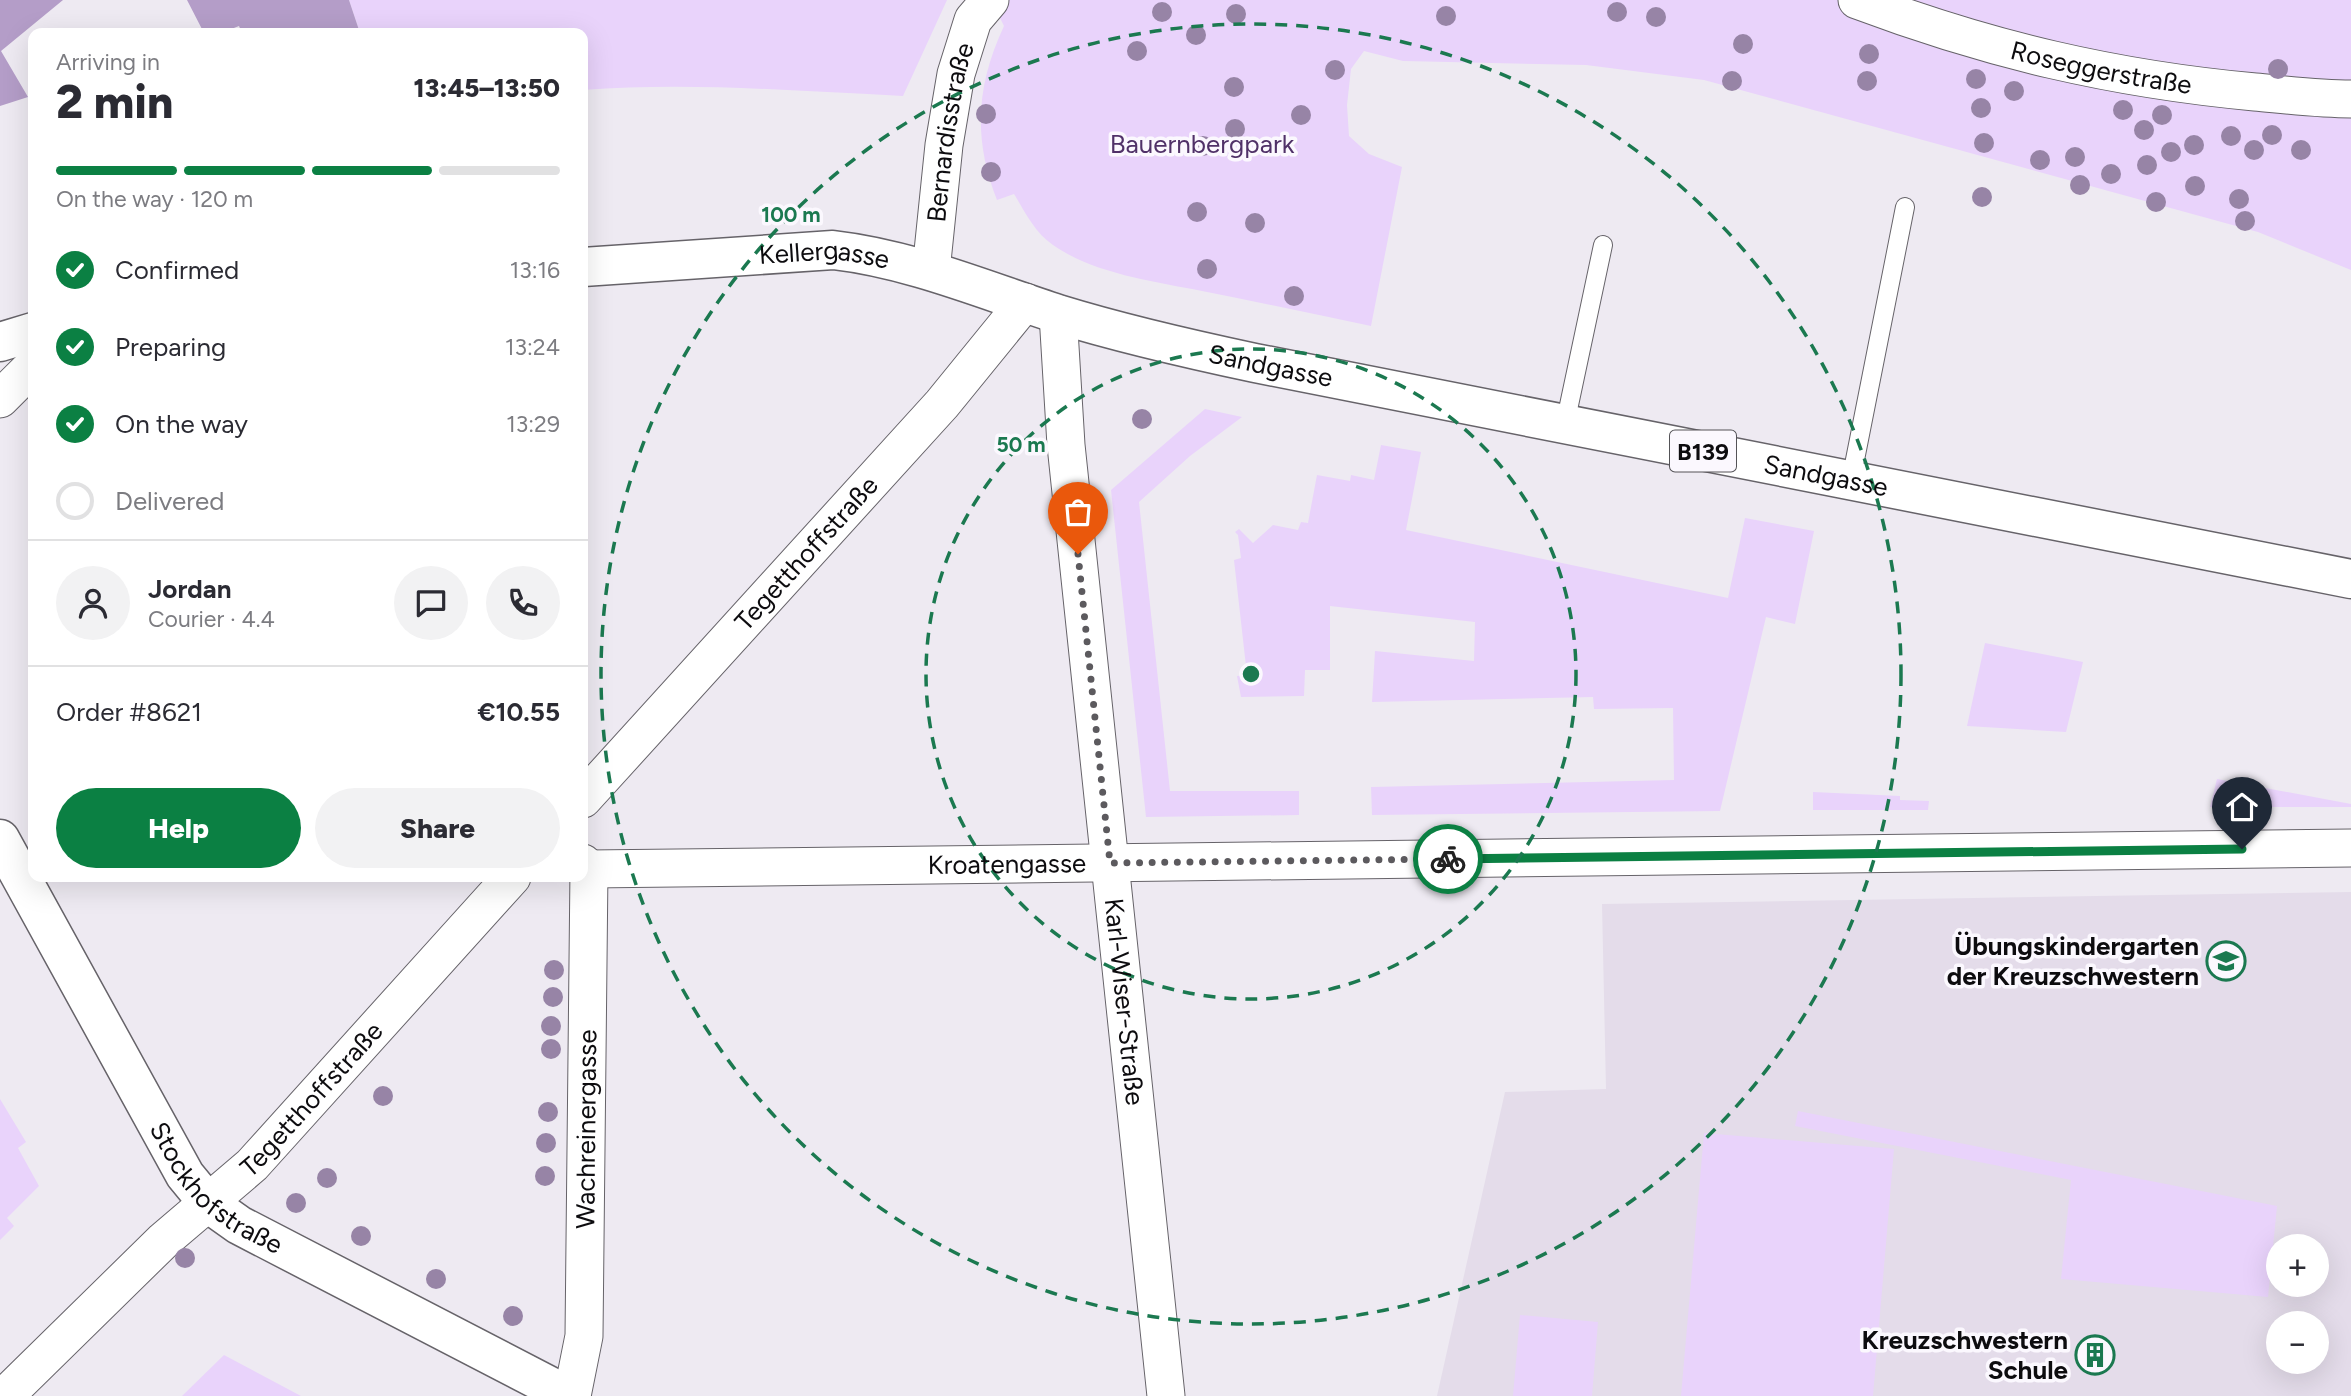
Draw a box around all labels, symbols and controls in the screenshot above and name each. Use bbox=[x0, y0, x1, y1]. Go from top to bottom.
street label: Roseggerstraße bbox=[2007, 34, 2194, 101]
street label: Bernardisstraße bbox=[920, 38, 981, 224]
text: Arriving in bbox=[56, 48, 160, 76]
text: 13:45–13:50 bbox=[414, 72, 560, 104]
text: 2 min bbox=[56, 74, 173, 130]
park label: Bauernbergpark bbox=[1110, 128, 1295, 160]
text: On the way · 120 m bbox=[56, 185, 253, 213]
text: 100 m bbox=[761, 202, 821, 227]
street label: Kellergasse bbox=[758, 234, 893, 276]
icon: check bbox=[56, 251, 94, 289]
text: Confirmed bbox=[115, 254, 239, 286]
text: 13:16 bbox=[510, 256, 560, 284]
icon: check bbox=[56, 328, 94, 366]
text: Preparing bbox=[115, 331, 226, 363]
text: 13:24 bbox=[505, 333, 560, 361]
street label: Sandgasse bbox=[1206, 337, 1336, 394]
icon: check bbox=[56, 405, 94, 443]
text: On the way bbox=[115, 408, 248, 440]
text: 13:29 bbox=[506, 410, 560, 438]
road number: B139 bbox=[1670, 430, 1736, 472]
text: 50 m bbox=[996, 432, 1046, 457]
street label: Sandgasse bbox=[1761, 448, 1891, 503]
street label: Tegetthoffstraße bbox=[728, 469, 885, 637]
pin bbox=[1048, 482, 1108, 554]
text: Delivered bbox=[115, 485, 224, 517]
icon: bag bbox=[1059, 493, 1097, 531]
button: person bbox=[56, 566, 130, 640]
button: chat bbox=[394, 566, 468, 640]
button: phone bbox=[486, 566, 560, 640]
text: Jordan bbox=[148, 573, 231, 605]
text: Courier · 4.4 bbox=[148, 605, 275, 633]
centre of rings bbox=[1239, 662, 1263, 686]
text: Order #8621 bbox=[56, 696, 202, 728]
text: €10.55 bbox=[477, 696, 560, 728]
pin bbox=[2212, 777, 2272, 849]
button: Help bbox=[56, 788, 301, 868]
button: Share bbox=[315, 788, 560, 868]
icon: home bbox=[2223, 788, 2261, 826]
courier bbox=[1413, 824, 1483, 894]
icon: bike bbox=[1429, 840, 1467, 878]
street label: Kroatengasse bbox=[928, 847, 1086, 881]
street label: Karl-Wiser-Straße bbox=[1098, 897, 1151, 1107]
place label: Übungskindergarten der Kreuzschwestern bbox=[1947, 930, 2199, 992]
school or university icon: Übungskindergarten der Kreuzschwestern bbox=[2205, 940, 2247, 982]
street label: Tegetthoffstraße bbox=[234, 1015, 390, 1184]
street label: Wachreinergasse bbox=[569, 1029, 603, 1229]
street label: Stockhofstraße bbox=[143, 1116, 288, 1261]
map controls bbox=[2266, 1234, 2329, 1374]
button: + bbox=[2266, 1234, 2329, 1297]
button: − bbox=[2266, 1311, 2329, 1374]
place label: Kreuzschwestern Schule bbox=[1862, 1324, 2068, 1386]
building icon: Kreuzschwestern Schule bbox=[2074, 1334, 2116, 1376]

